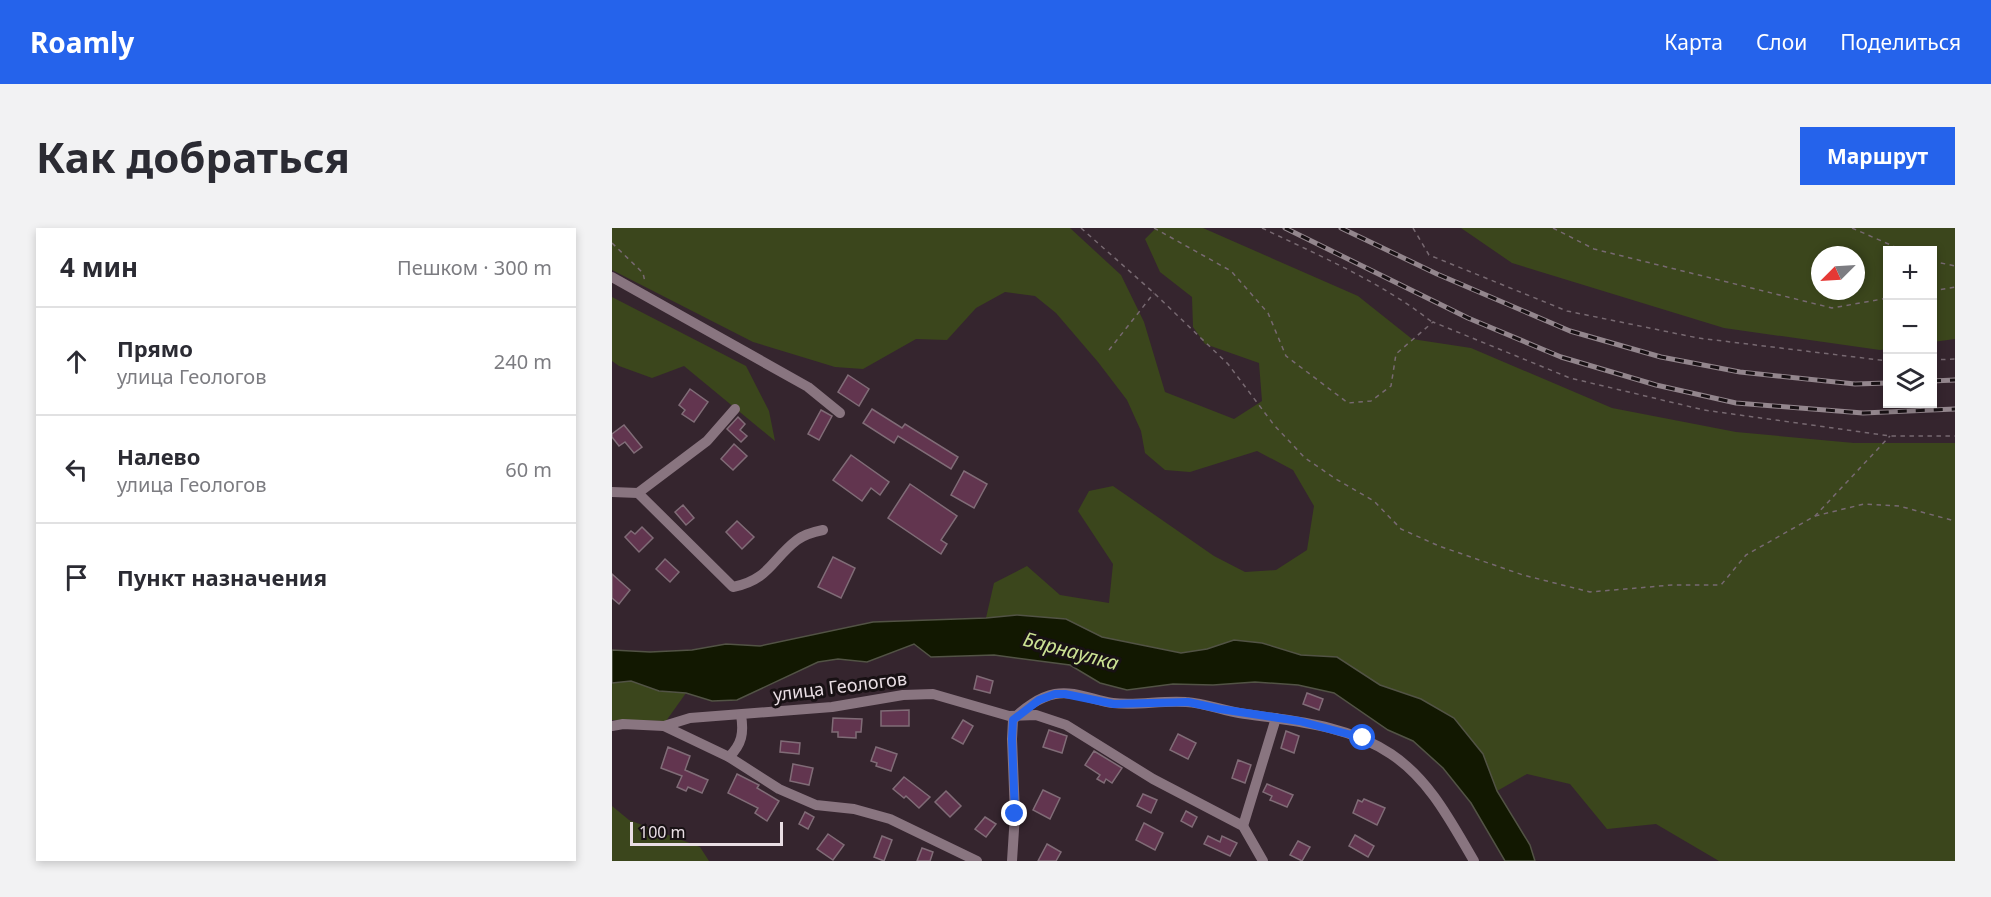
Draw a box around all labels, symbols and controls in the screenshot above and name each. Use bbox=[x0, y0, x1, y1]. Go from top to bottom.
text: Roamly bbox=[30, 23, 134, 61]
text: Карта bbox=[1664, 28, 1723, 56]
text: Слои bbox=[1756, 28, 1807, 56]
text: Поделиться bbox=[1840, 28, 1961, 56]
button: Маршрут bbox=[1800, 127, 1955, 185]
text: Как добраться bbox=[36, 128, 350, 185]
north arrow bbox=[1811, 246, 1865, 300]
map controls bbox=[1883, 246, 1937, 408]
button: + bbox=[1883, 246, 1937, 300]
text: 4 мин bbox=[60, 249, 138, 285]
text: Пешком · 300 m bbox=[397, 254, 552, 281]
button: − bbox=[1883, 300, 1937, 354]
text: Прямо bbox=[117, 333, 193, 363]
icon: ahead bbox=[60, 345, 93, 378]
text: 240 m bbox=[494, 348, 552, 375]
button: layers bbox=[1883, 354, 1937, 408]
text: улица Геологов bbox=[117, 363, 267, 390]
text: Налево bbox=[117, 441, 200, 471]
icon: left bbox=[60, 453, 93, 486]
text: 60 m bbox=[505, 456, 552, 483]
text: улица Геологов bbox=[117, 471, 267, 498]
icon: arrive bbox=[60, 561, 93, 594]
text: Пункт назначения bbox=[117, 562, 327, 592]
water label: Барнаулка bbox=[1020, 625, 1122, 676]
street label: улица Геологов bbox=[772, 666, 908, 706]
route start bbox=[1349, 724, 1375, 750]
route end bbox=[1001, 800, 1027, 826]
scale bar bbox=[630, 819, 783, 846]
text: 100 m bbox=[639, 821, 686, 843]

